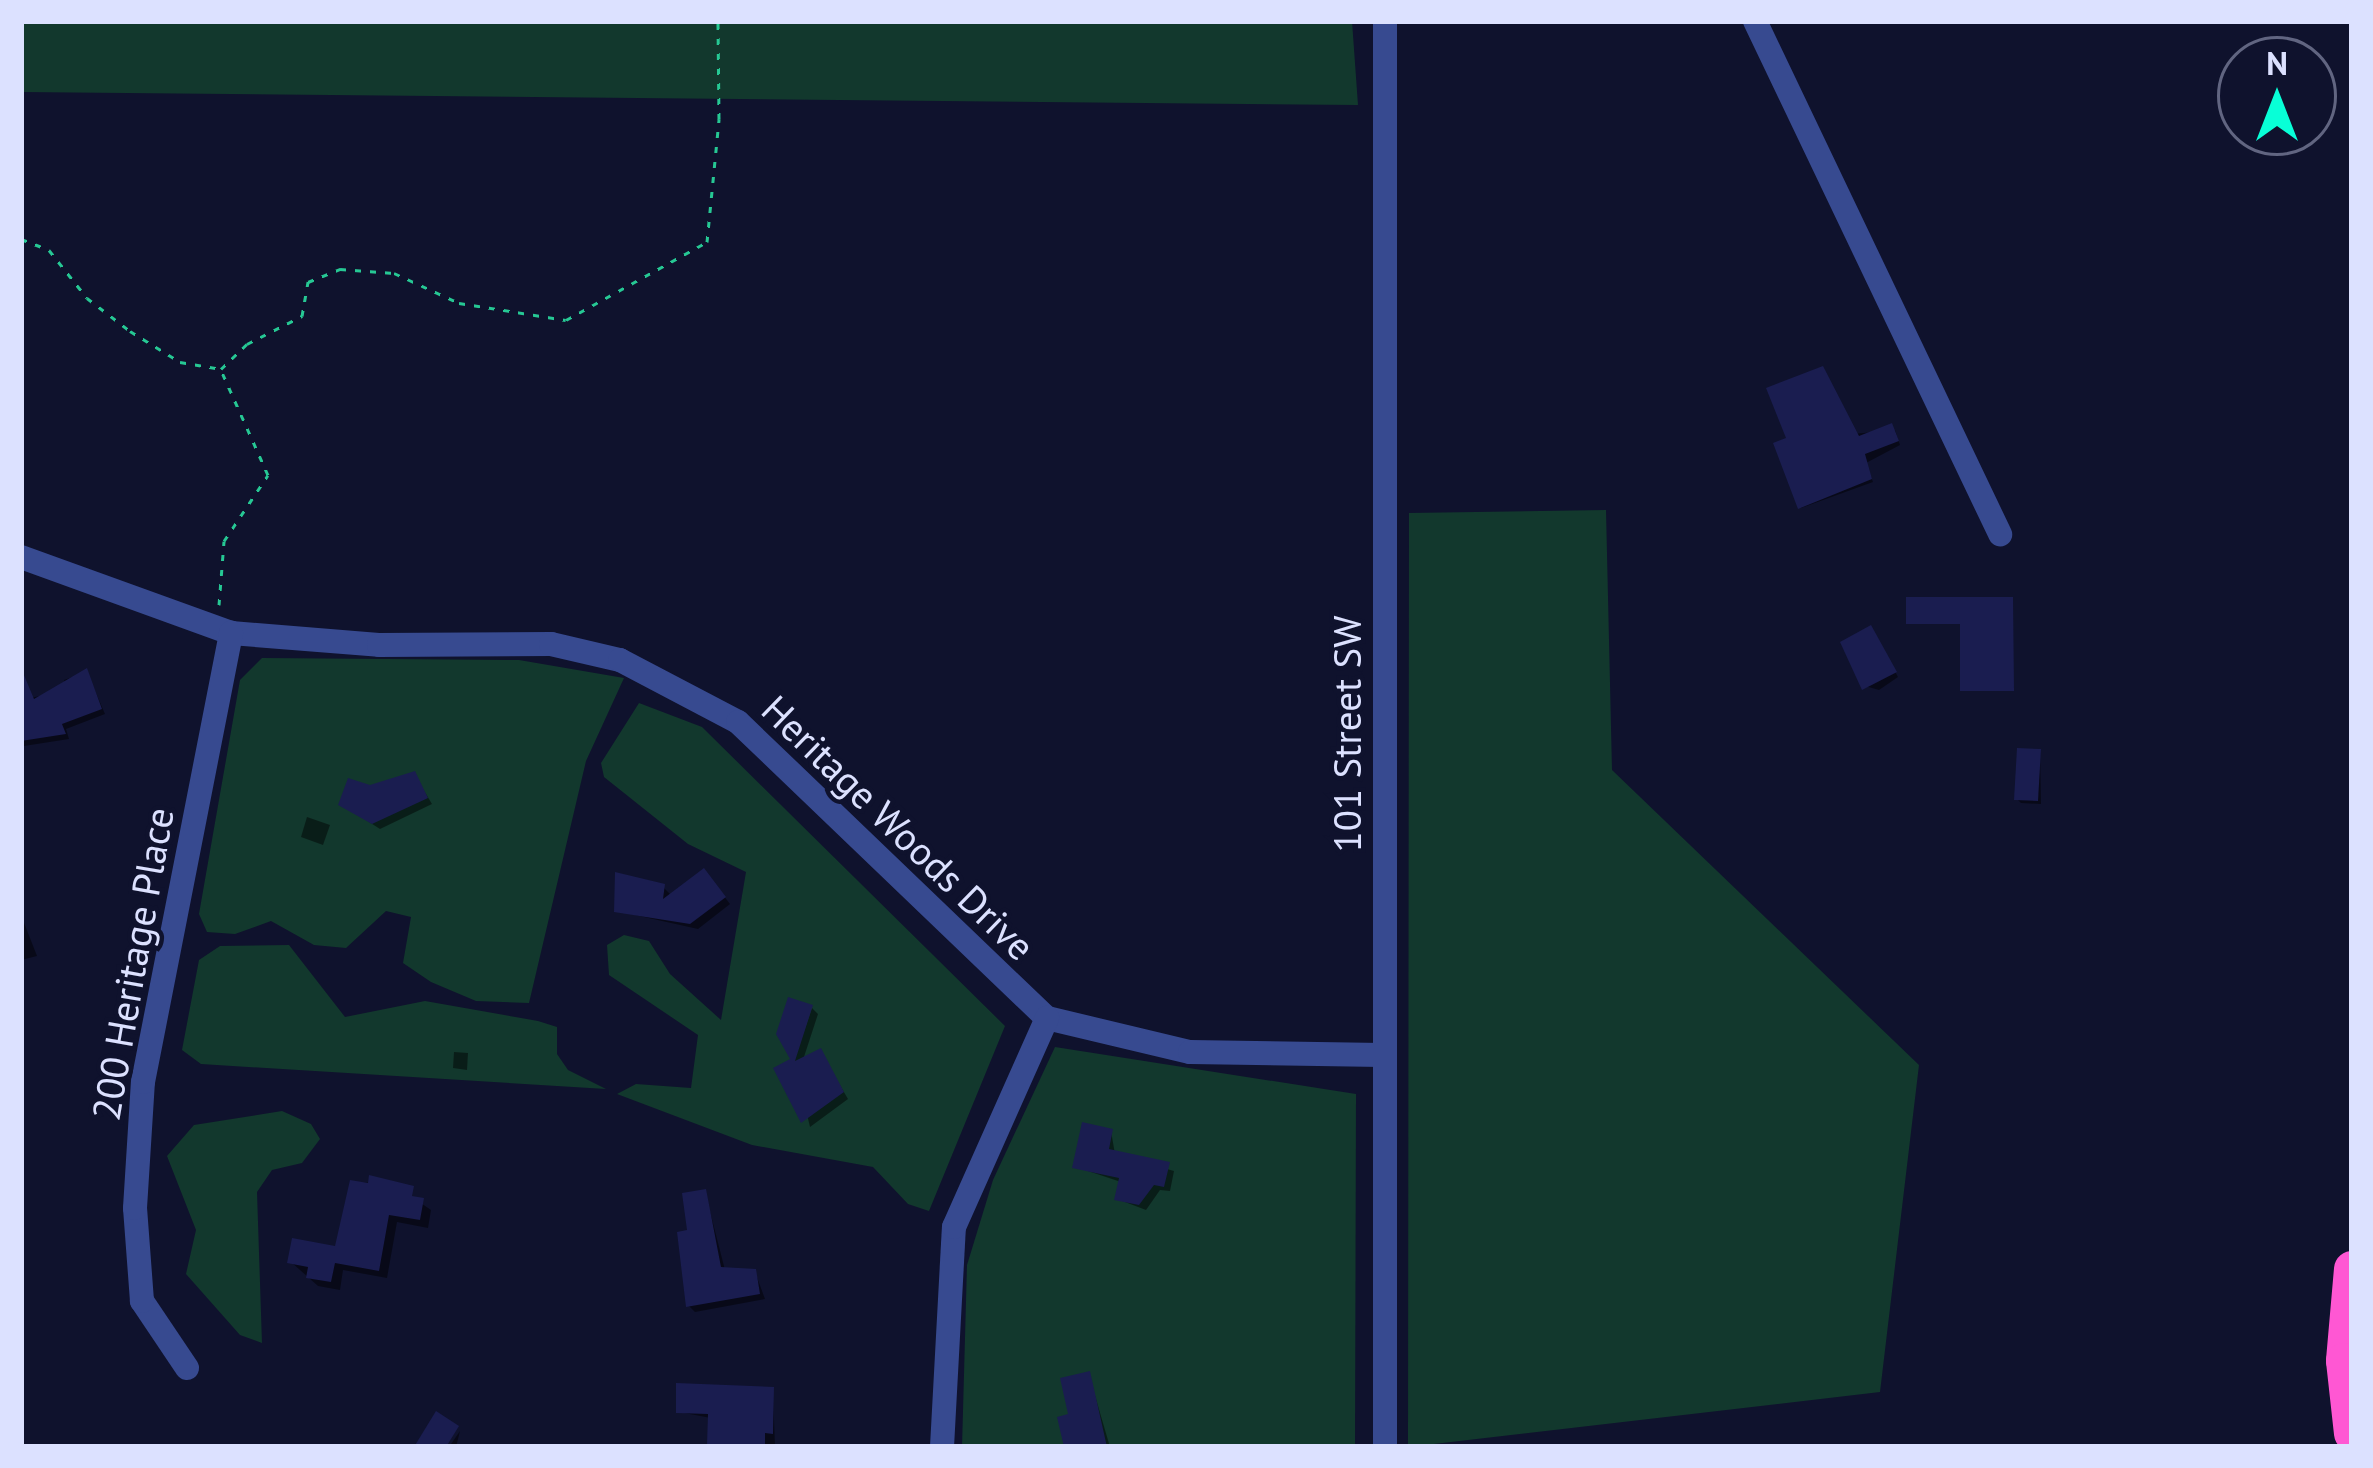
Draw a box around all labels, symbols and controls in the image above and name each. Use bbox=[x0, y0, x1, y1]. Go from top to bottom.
north arrow bbox=[2217, 36, 2337, 156]
text: N bbox=[2266, 41, 2288, 84]
street label: 101 Street SW bbox=[1324, 615, 1370, 853]
street label: Heritage Woods Drive bbox=[752, 686, 1044, 970]
street label: 200 Heritage Place bbox=[82, 804, 184, 1124]

